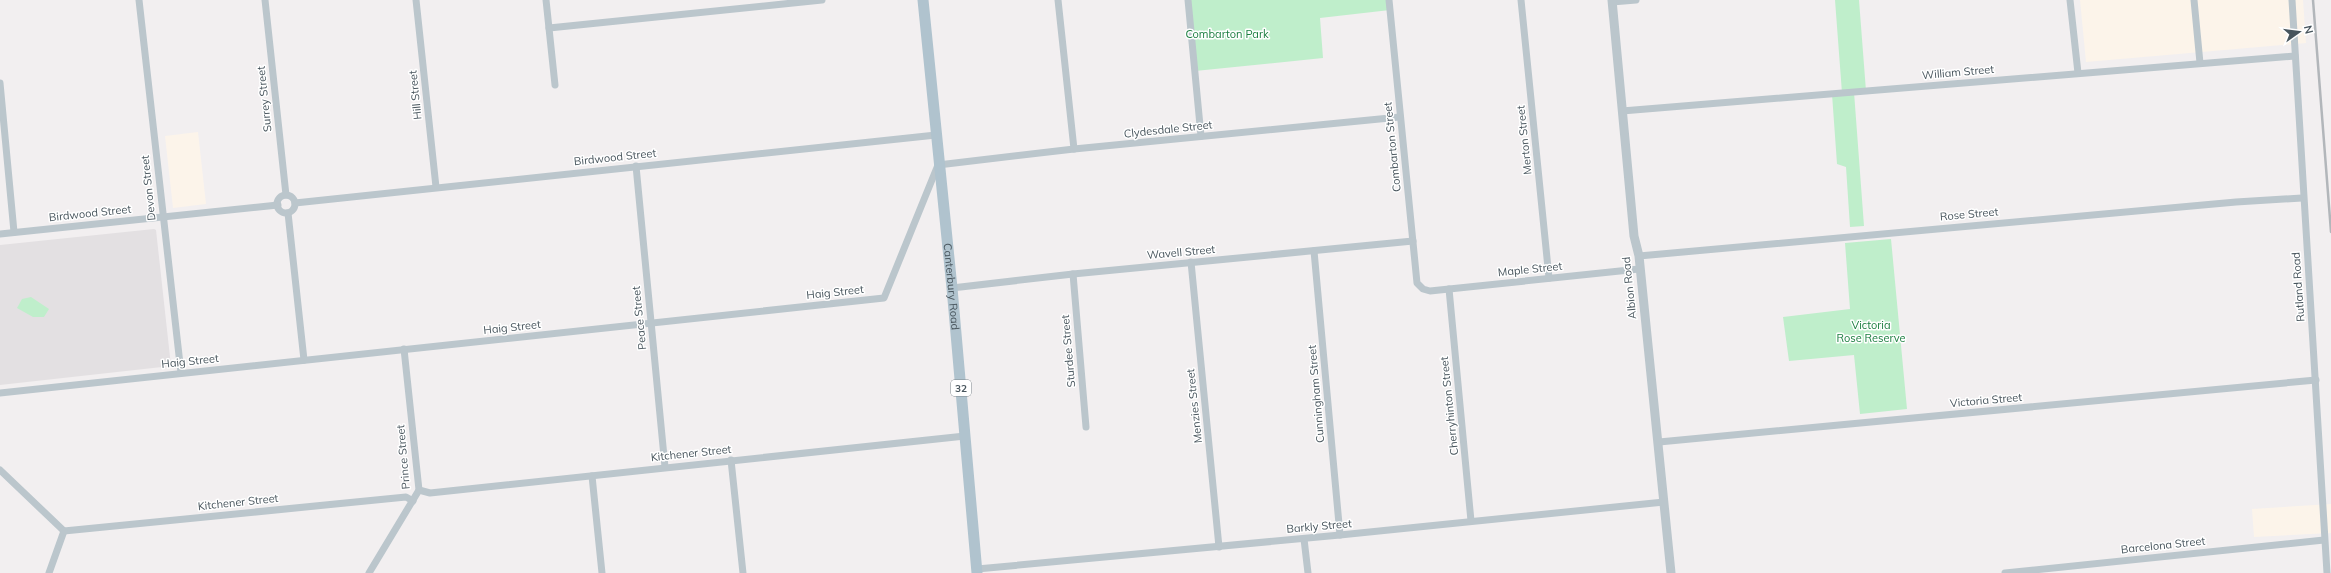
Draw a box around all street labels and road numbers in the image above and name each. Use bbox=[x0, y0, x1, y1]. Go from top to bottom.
street label: William Street bbox=[1921, 62, 1995, 82]
street label: Surrey Street bbox=[254, 65, 274, 133]
street label: Hill Street bbox=[405, 69, 425, 120]
street label: Combarton Street bbox=[1380, 101, 1404, 193]
street label: Merton Street bbox=[1513, 105, 1535, 175]
street label: Clydesdale Street bbox=[1123, 117, 1213, 141]
street label: Birdwood Street bbox=[573, 146, 657, 168]
street label: Devon Street bbox=[138, 154, 158, 222]
street label: Birdwood Street bbox=[48, 202, 132, 224]
street label: Rose Street bbox=[1939, 204, 1999, 224]
street label: Canterbury Road bbox=[941, 242, 963, 331]
street label: Wavell Street bbox=[1146, 242, 1216, 262]
street label: Rutland Road bbox=[2289, 252, 2307, 322]
street label: Albion Road bbox=[1619, 256, 1639, 320]
street label: Maple Street bbox=[1497, 259, 1563, 279]
street label: Haig Street bbox=[806, 282, 865, 302]
street label: Peace Street bbox=[629, 285, 649, 351]
street label: Sturdee Street bbox=[1058, 314, 1078, 388]
street label: Haig Street bbox=[483, 317, 542, 337]
street label: Cunningham Street bbox=[1305, 344, 1327, 444]
street label: Haig Street bbox=[161, 351, 220, 371]
street label: Cherryhinton Street bbox=[1437, 356, 1461, 456]
street label: Menzies Street bbox=[1183, 368, 1205, 444]
road number: 32 bbox=[951, 380, 971, 396]
street label: Victoria Street bbox=[1949, 390, 2023, 410]
street label: Prince Street bbox=[393, 424, 413, 490]
street label: Kitchener Street bbox=[650, 442, 732, 464]
street label: Kitchener Street bbox=[197, 491, 279, 513]
street label: Barkly Street bbox=[1286, 516, 1352, 536]
street label: Barcelona Street bbox=[2120, 534, 2206, 556]

